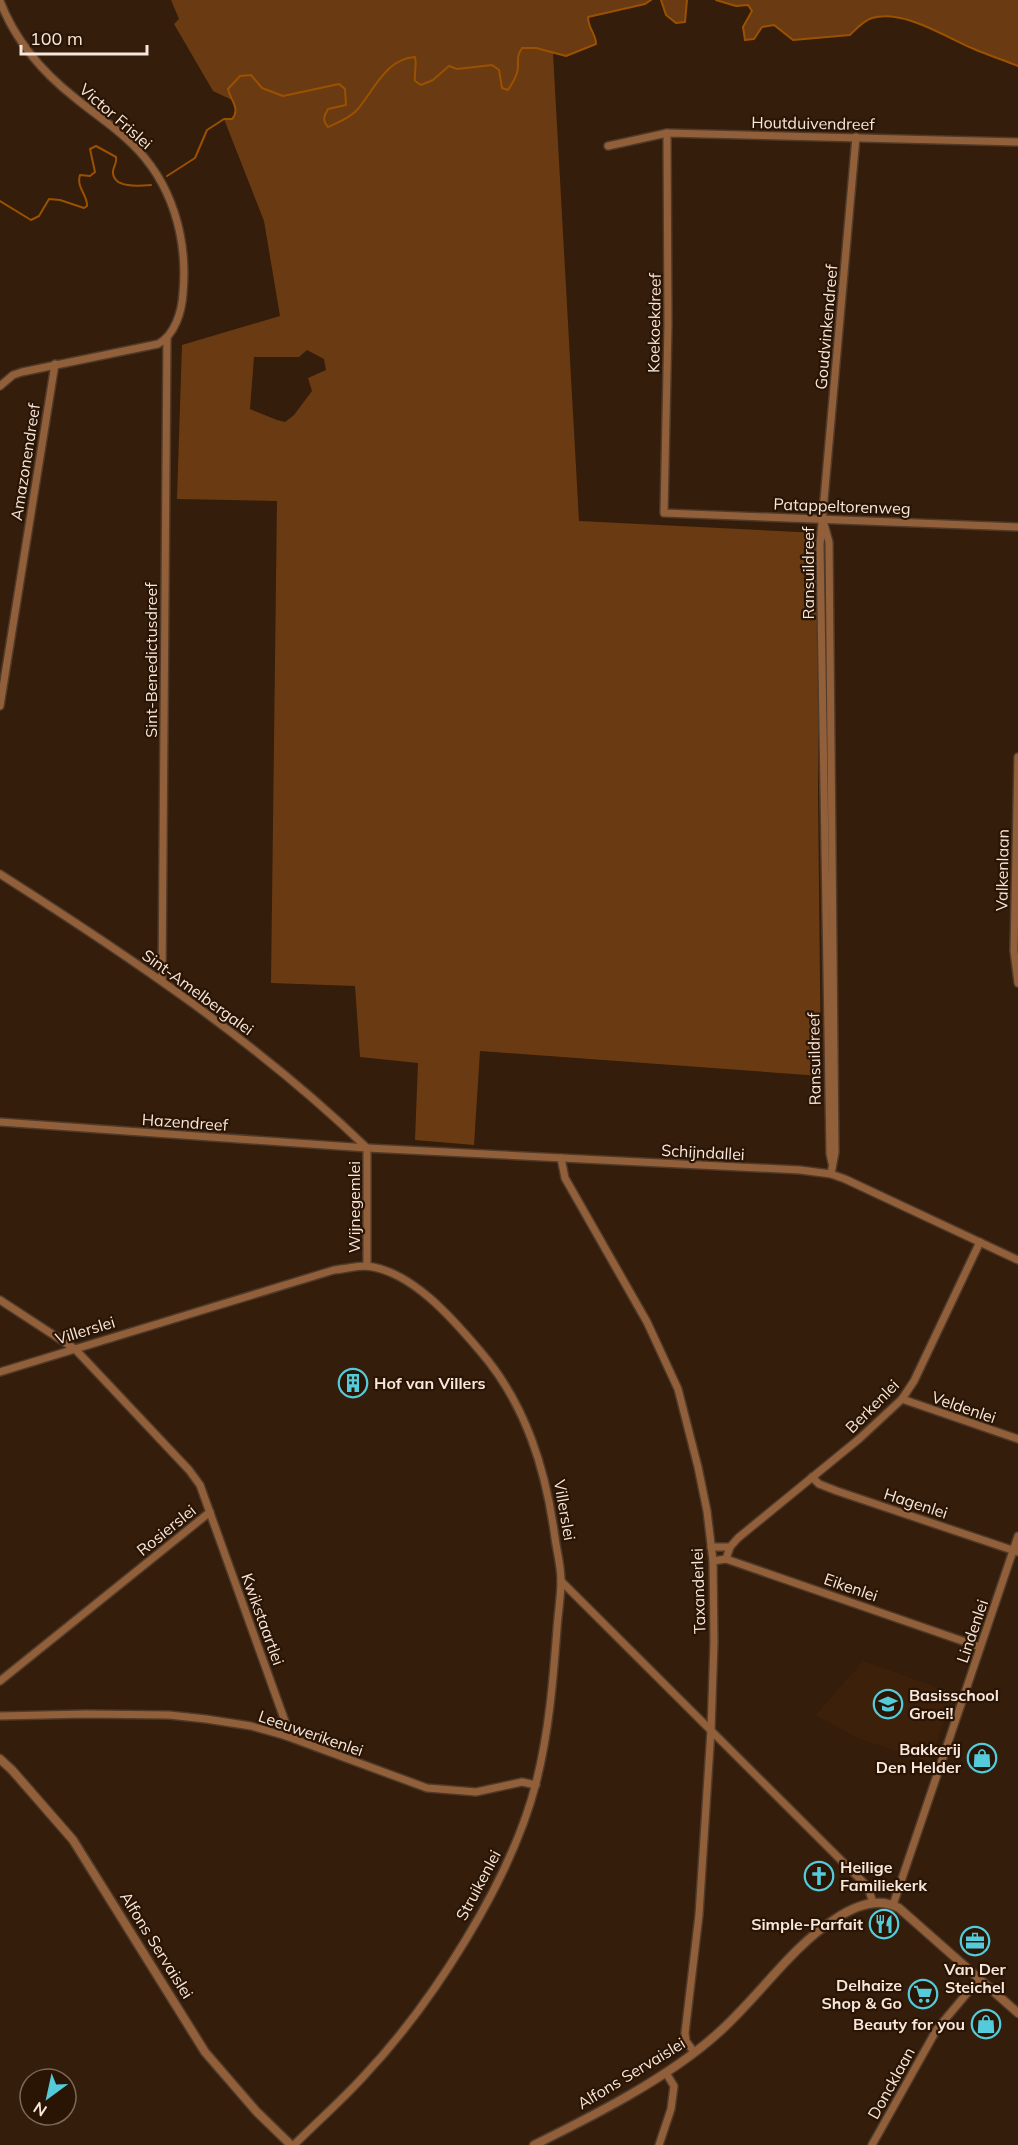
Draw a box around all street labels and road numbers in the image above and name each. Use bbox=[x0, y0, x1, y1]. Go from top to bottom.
street label: Victor Frislei bbox=[75, 79, 157, 153]
street label: Houtduivendreef bbox=[751, 112, 875, 134]
street label: Goudvinkendreef bbox=[811, 263, 841, 390]
street label: Koekoekdreef bbox=[643, 272, 665, 373]
street label: Amazonendreef bbox=[6, 401, 44, 522]
street label: Patappeltorenweg bbox=[773, 494, 911, 518]
street label: Ransuildreef bbox=[798, 526, 818, 619]
street label: Sint-Benedictusdreef bbox=[141, 582, 161, 738]
street label: Valkenlaan bbox=[991, 829, 1013, 911]
street label: Sint-Amelbergalei bbox=[138, 945, 258, 1039]
street label: Ransuildreef bbox=[803, 1012, 825, 1106]
street label: Hazendreef bbox=[141, 1109, 229, 1135]
street label: Schijndallei bbox=[661, 1140, 745, 1164]
street label: Wijnegemlei bbox=[344, 1161, 364, 1253]
street label: Villerslei bbox=[53, 1311, 117, 1349]
street label: Berkenlei bbox=[841, 1375, 903, 1437]
street label: Veldenlei bbox=[929, 1387, 999, 1427]
street label: Villerslei bbox=[550, 1478, 580, 1542]
street label: Hagenlei bbox=[882, 1483, 950, 1523]
street label: Rosierslei bbox=[132, 1500, 200, 1560]
street label: Taxanderlei bbox=[687, 1548, 709, 1634]
street label: Eikenlei bbox=[821, 1568, 881, 1606]
street label: Kwikstaartlei bbox=[237, 1570, 289, 1668]
street label: Lindenlei bbox=[952, 1597, 992, 1665]
street label: Leeuwerikenlei bbox=[256, 1706, 366, 1760]
street label: Struikenlei bbox=[451, 1846, 505, 1924]
street label: Alfons Servaislei bbox=[116, 1888, 198, 2002]
street label: Alfons Servaislei bbox=[573, 2033, 689, 2113]
street label: Doncklaan bbox=[863, 2044, 919, 2122]

